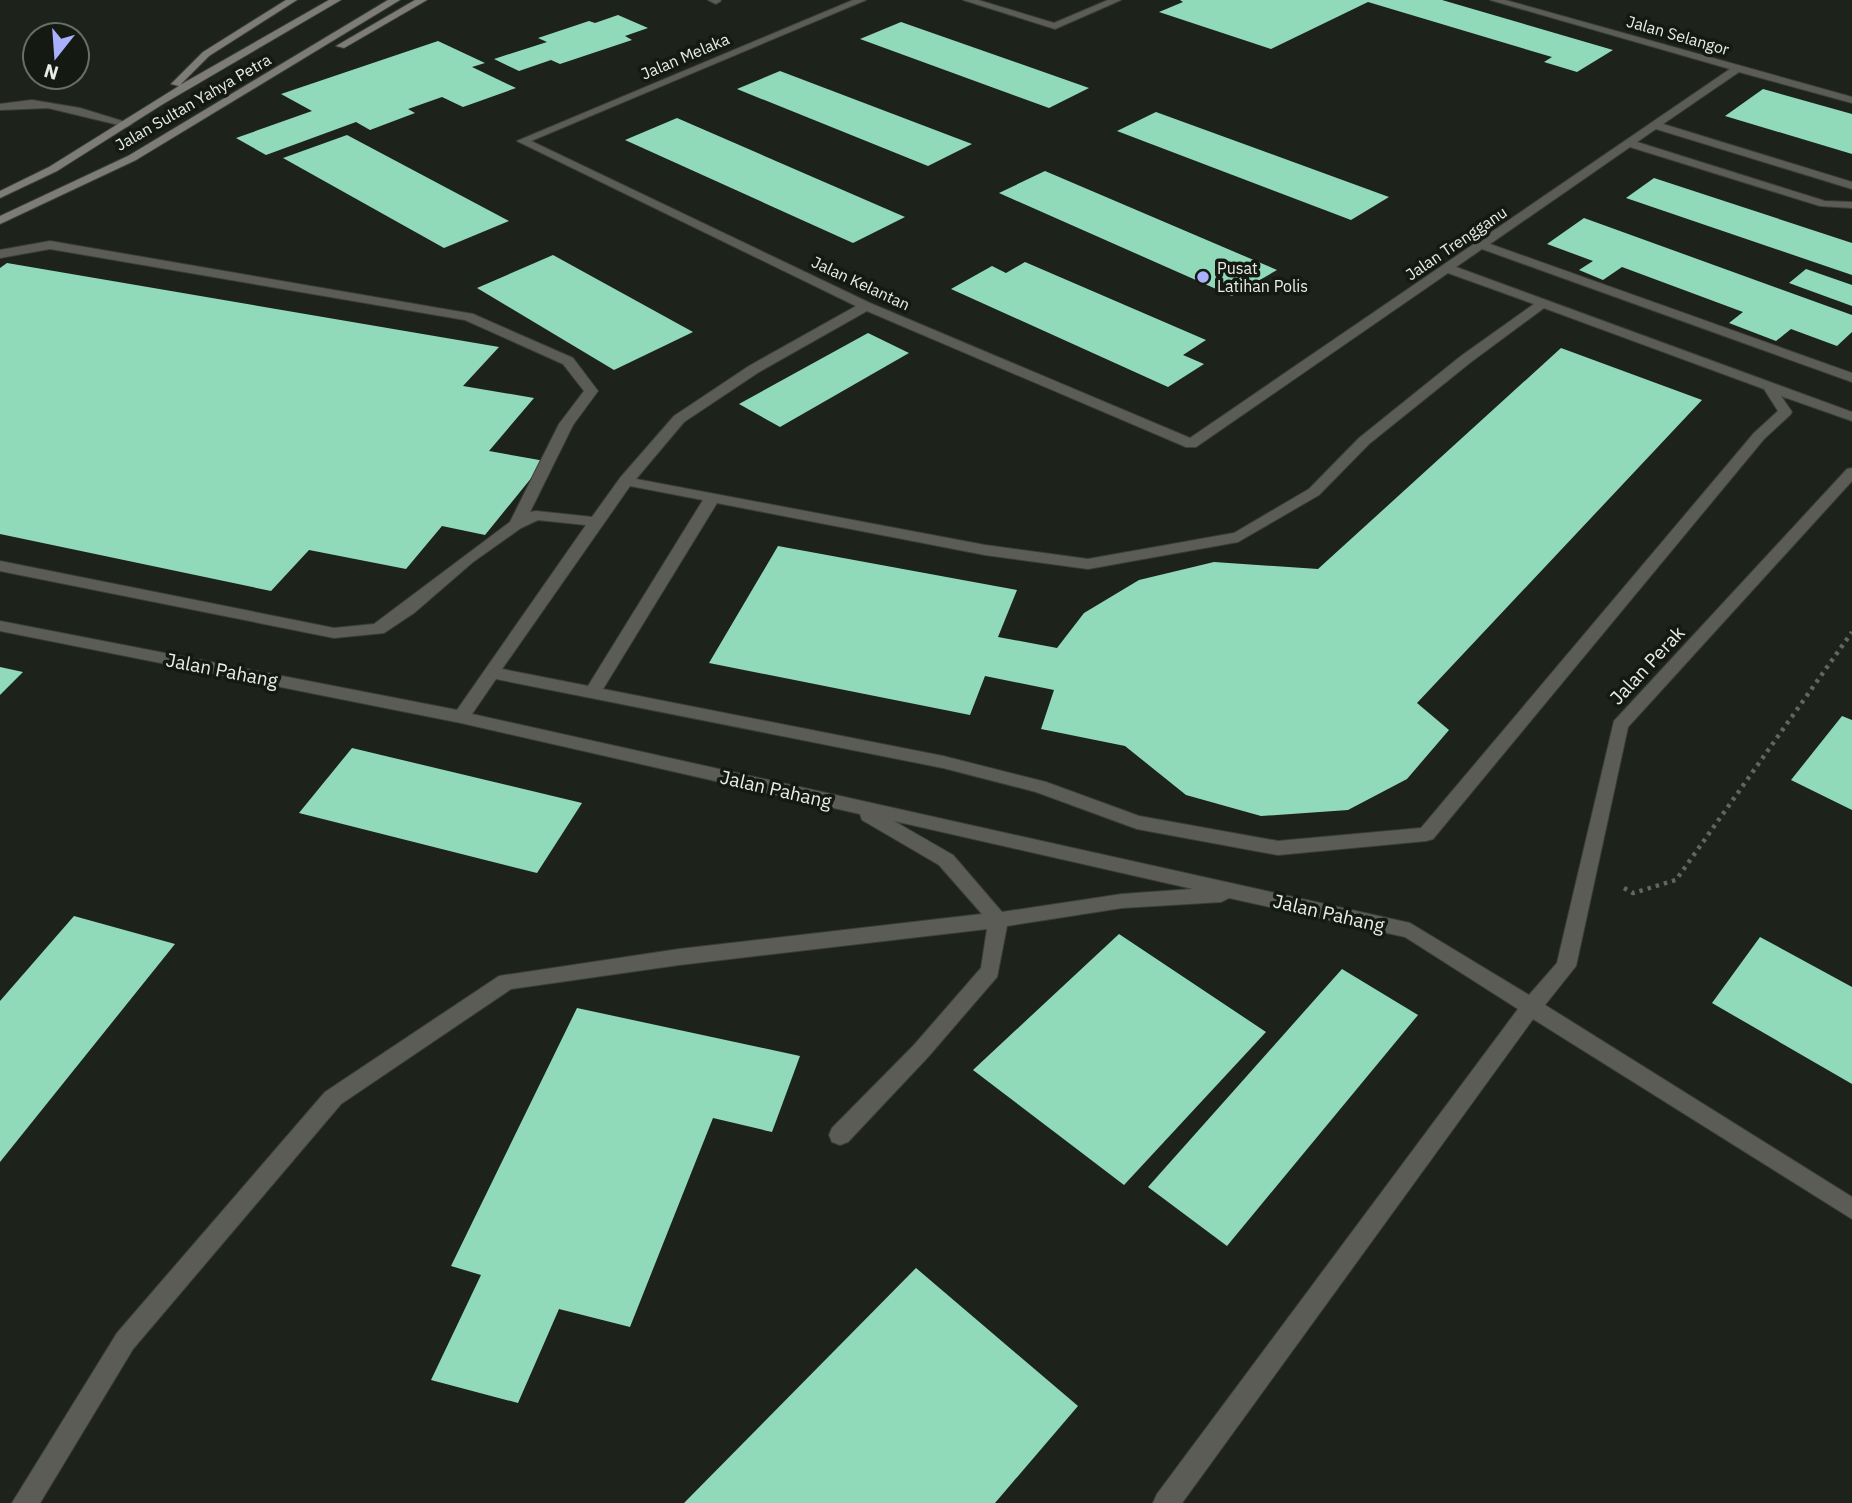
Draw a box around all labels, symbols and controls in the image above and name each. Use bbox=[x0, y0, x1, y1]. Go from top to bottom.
street label: Jalan Selangor bbox=[1624, 11, 1732, 59]
north arrow bbox=[21, 21, 91, 91]
street label: Jalan Melaka bbox=[638, 28, 733, 84]
street label: Jalan Sultan Yahya Petra bbox=[112, 49, 275, 155]
text: N bbox=[41, 59, 61, 86]
street label: Jalan Trengganu bbox=[1401, 202, 1511, 284]
street label: Jalan Kelantan bbox=[809, 251, 913, 315]
place label: Pusat Latihan Polis bbox=[1217, 258, 1308, 296]
marker: Pusat Latihan Polis bbox=[1195, 269, 1211, 285]
street label: Jalan Perak bbox=[1604, 621, 1690, 709]
street label: Jalan Pahang bbox=[164, 647, 280, 693]
street label: Jalan Pahang bbox=[718, 765, 834, 813]
street label: Jalan Pahang bbox=[1271, 889, 1387, 937]

